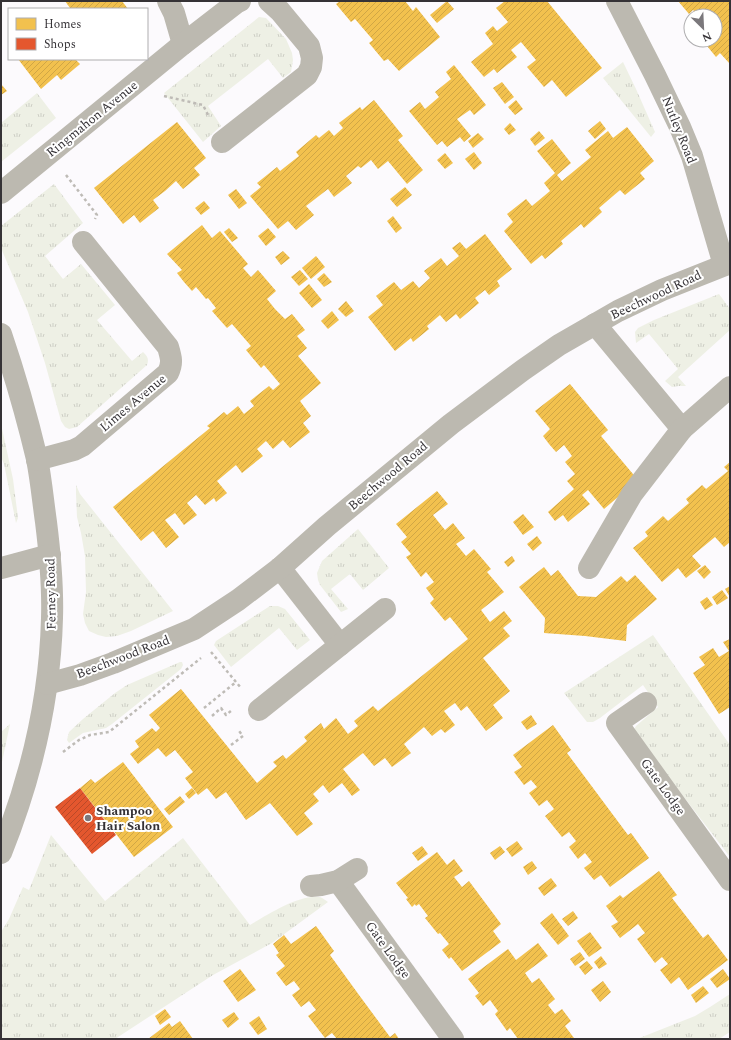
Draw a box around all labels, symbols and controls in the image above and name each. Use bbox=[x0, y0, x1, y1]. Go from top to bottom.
legend bbox=[8, 8, 148, 60]
north arrow bbox=[683, 8, 723, 48]
text: Homes bbox=[44, 15, 82, 34]
text: N bbox=[699, 27, 714, 46]
text: Shops bbox=[44, 35, 76, 54]
street label: Ringmahon Avenue bbox=[42, 76, 142, 162]
street label: Nutley Road bbox=[656, 93, 702, 167]
street label: Beechwood Road bbox=[607, 265, 705, 325]
street label: Limes Avenue bbox=[95, 369, 171, 437]
street label: Beechwood Road bbox=[344, 437, 432, 515]
street label: Ferney Road bbox=[40, 558, 62, 630]
street label: Beechwood Road bbox=[73, 630, 173, 684]
street label: Gate Lodge bbox=[635, 754, 691, 820]
place label: Shampoo Hair Salon bbox=[96, 801, 160, 836]
marker: Shampoo Hair Salon bbox=[83, 813, 93, 823]
street label: Gate Lodge bbox=[360, 917, 416, 983]

